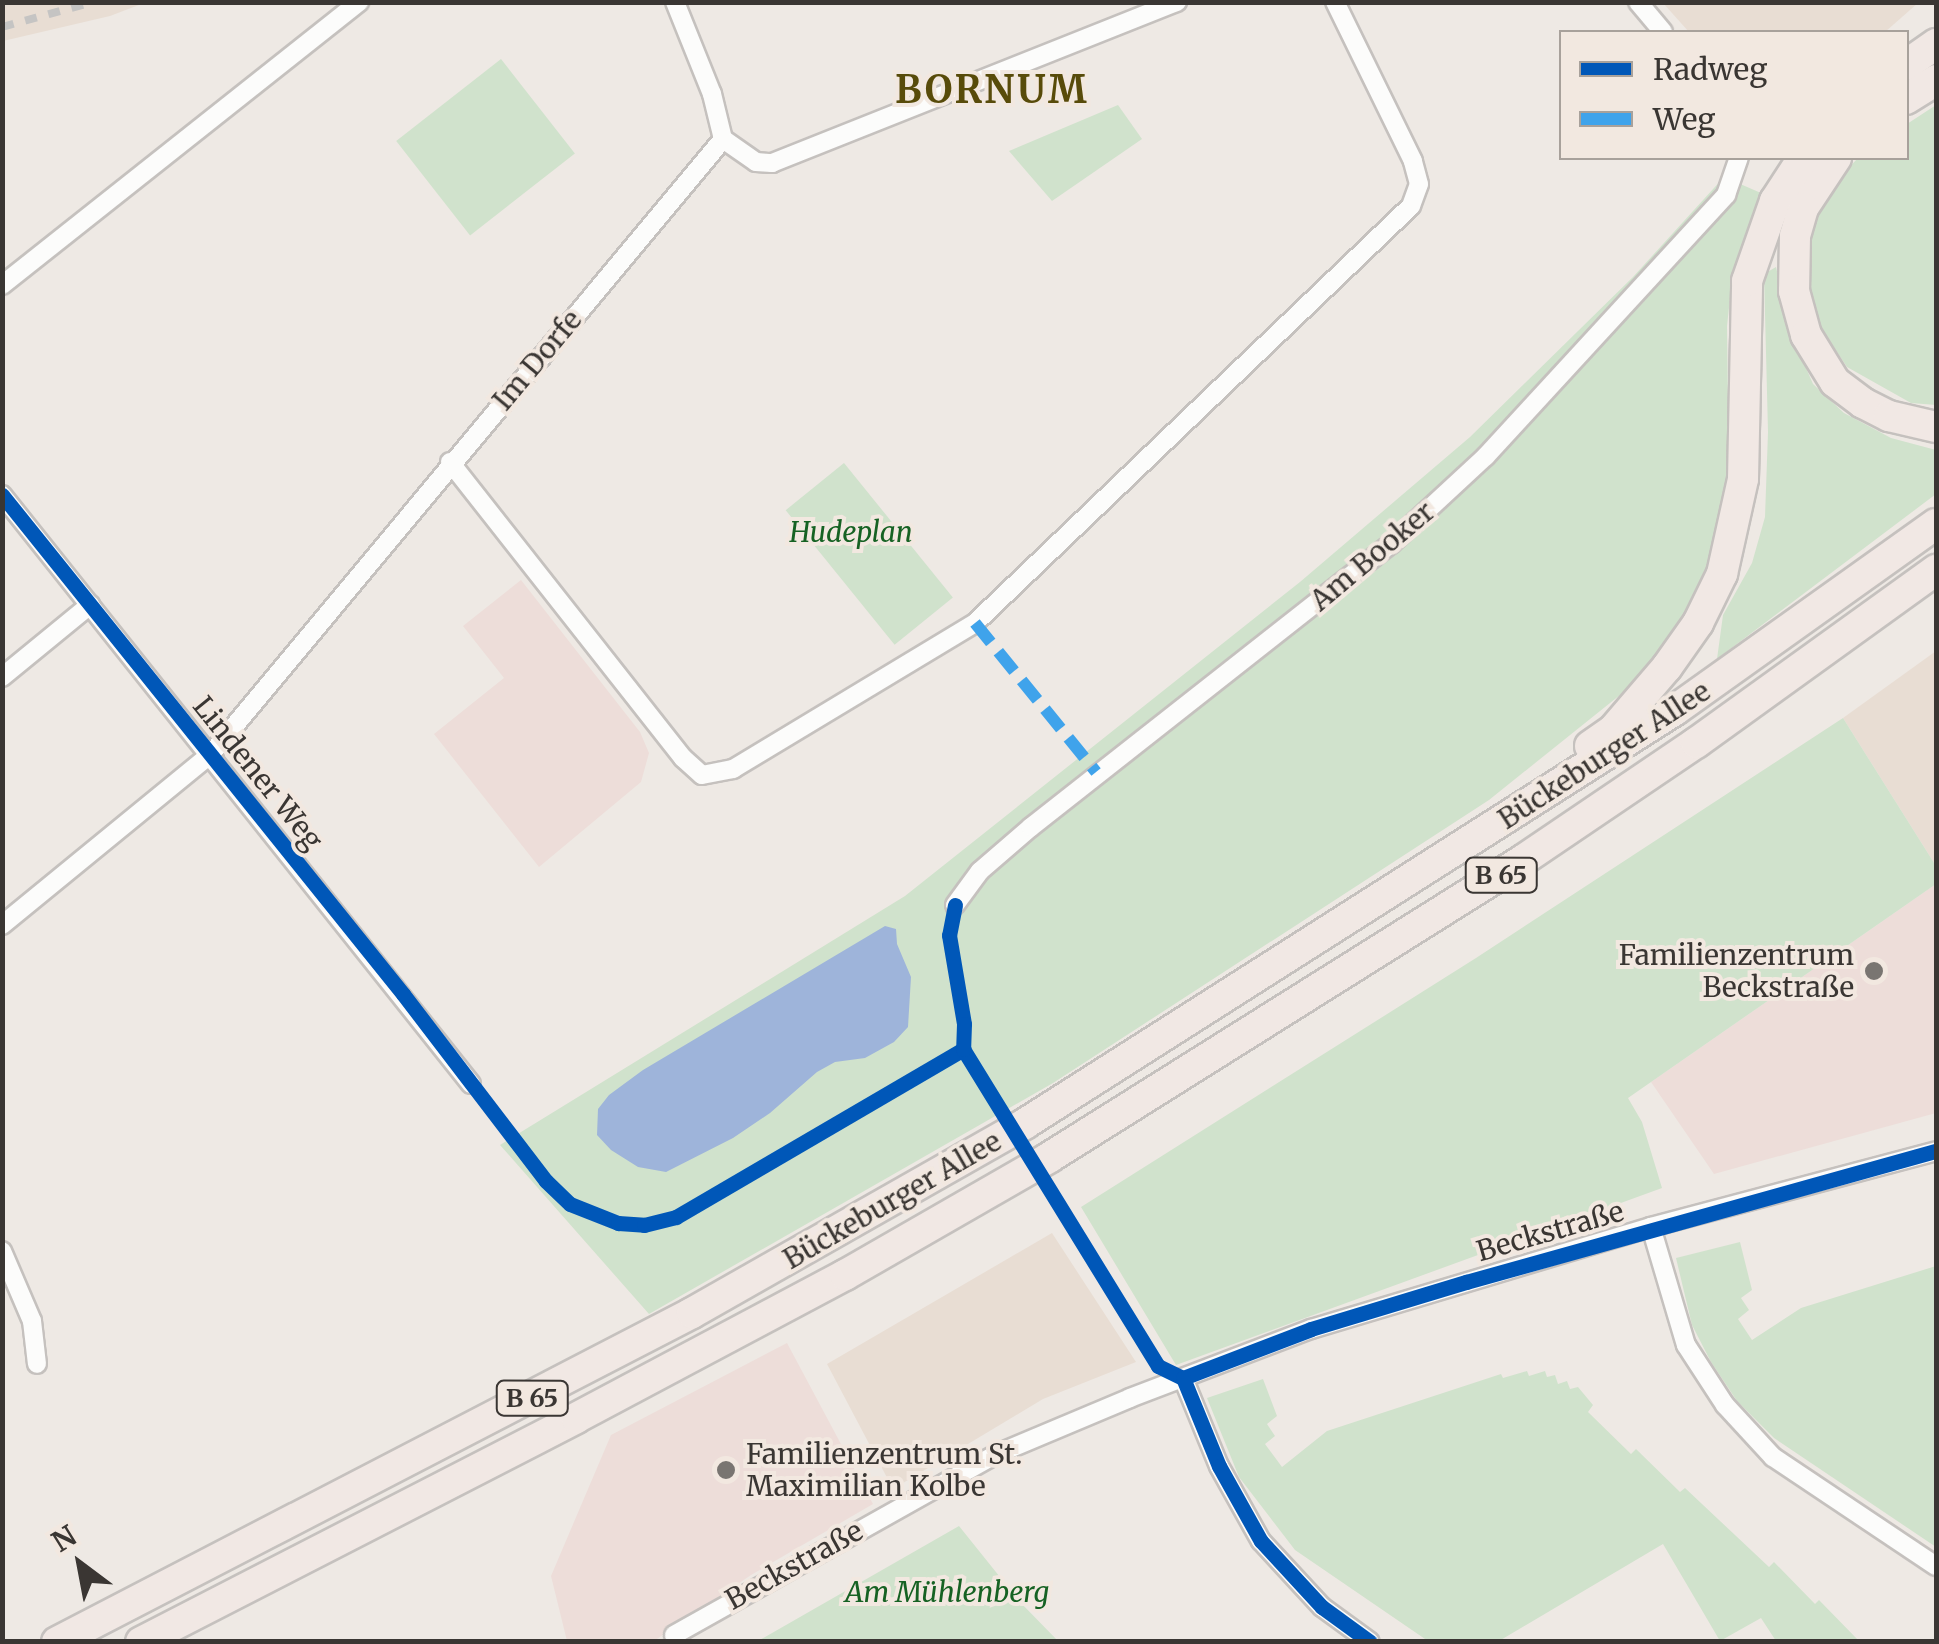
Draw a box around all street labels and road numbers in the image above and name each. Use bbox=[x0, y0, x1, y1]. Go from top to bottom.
street label: Im Dorfe bbox=[486, 303, 588, 417]
street label: Am Booker bbox=[1303, 495, 1441, 617]
street label: Bückeburger Allee bbox=[1492, 674, 1716, 836]
street label: Lindener Weg bbox=[186, 690, 330, 856]
road number: B 65 bbox=[1464, 855, 1538, 895]
street label: Bückeburger Allee bbox=[777, 1124, 1007, 1276]
street label: Beckstraße bbox=[1473, 1194, 1627, 1268]
road number: B 65 bbox=[494, 1378, 570, 1418]
street label: Beckstraße bbox=[720, 1514, 868, 1616]

